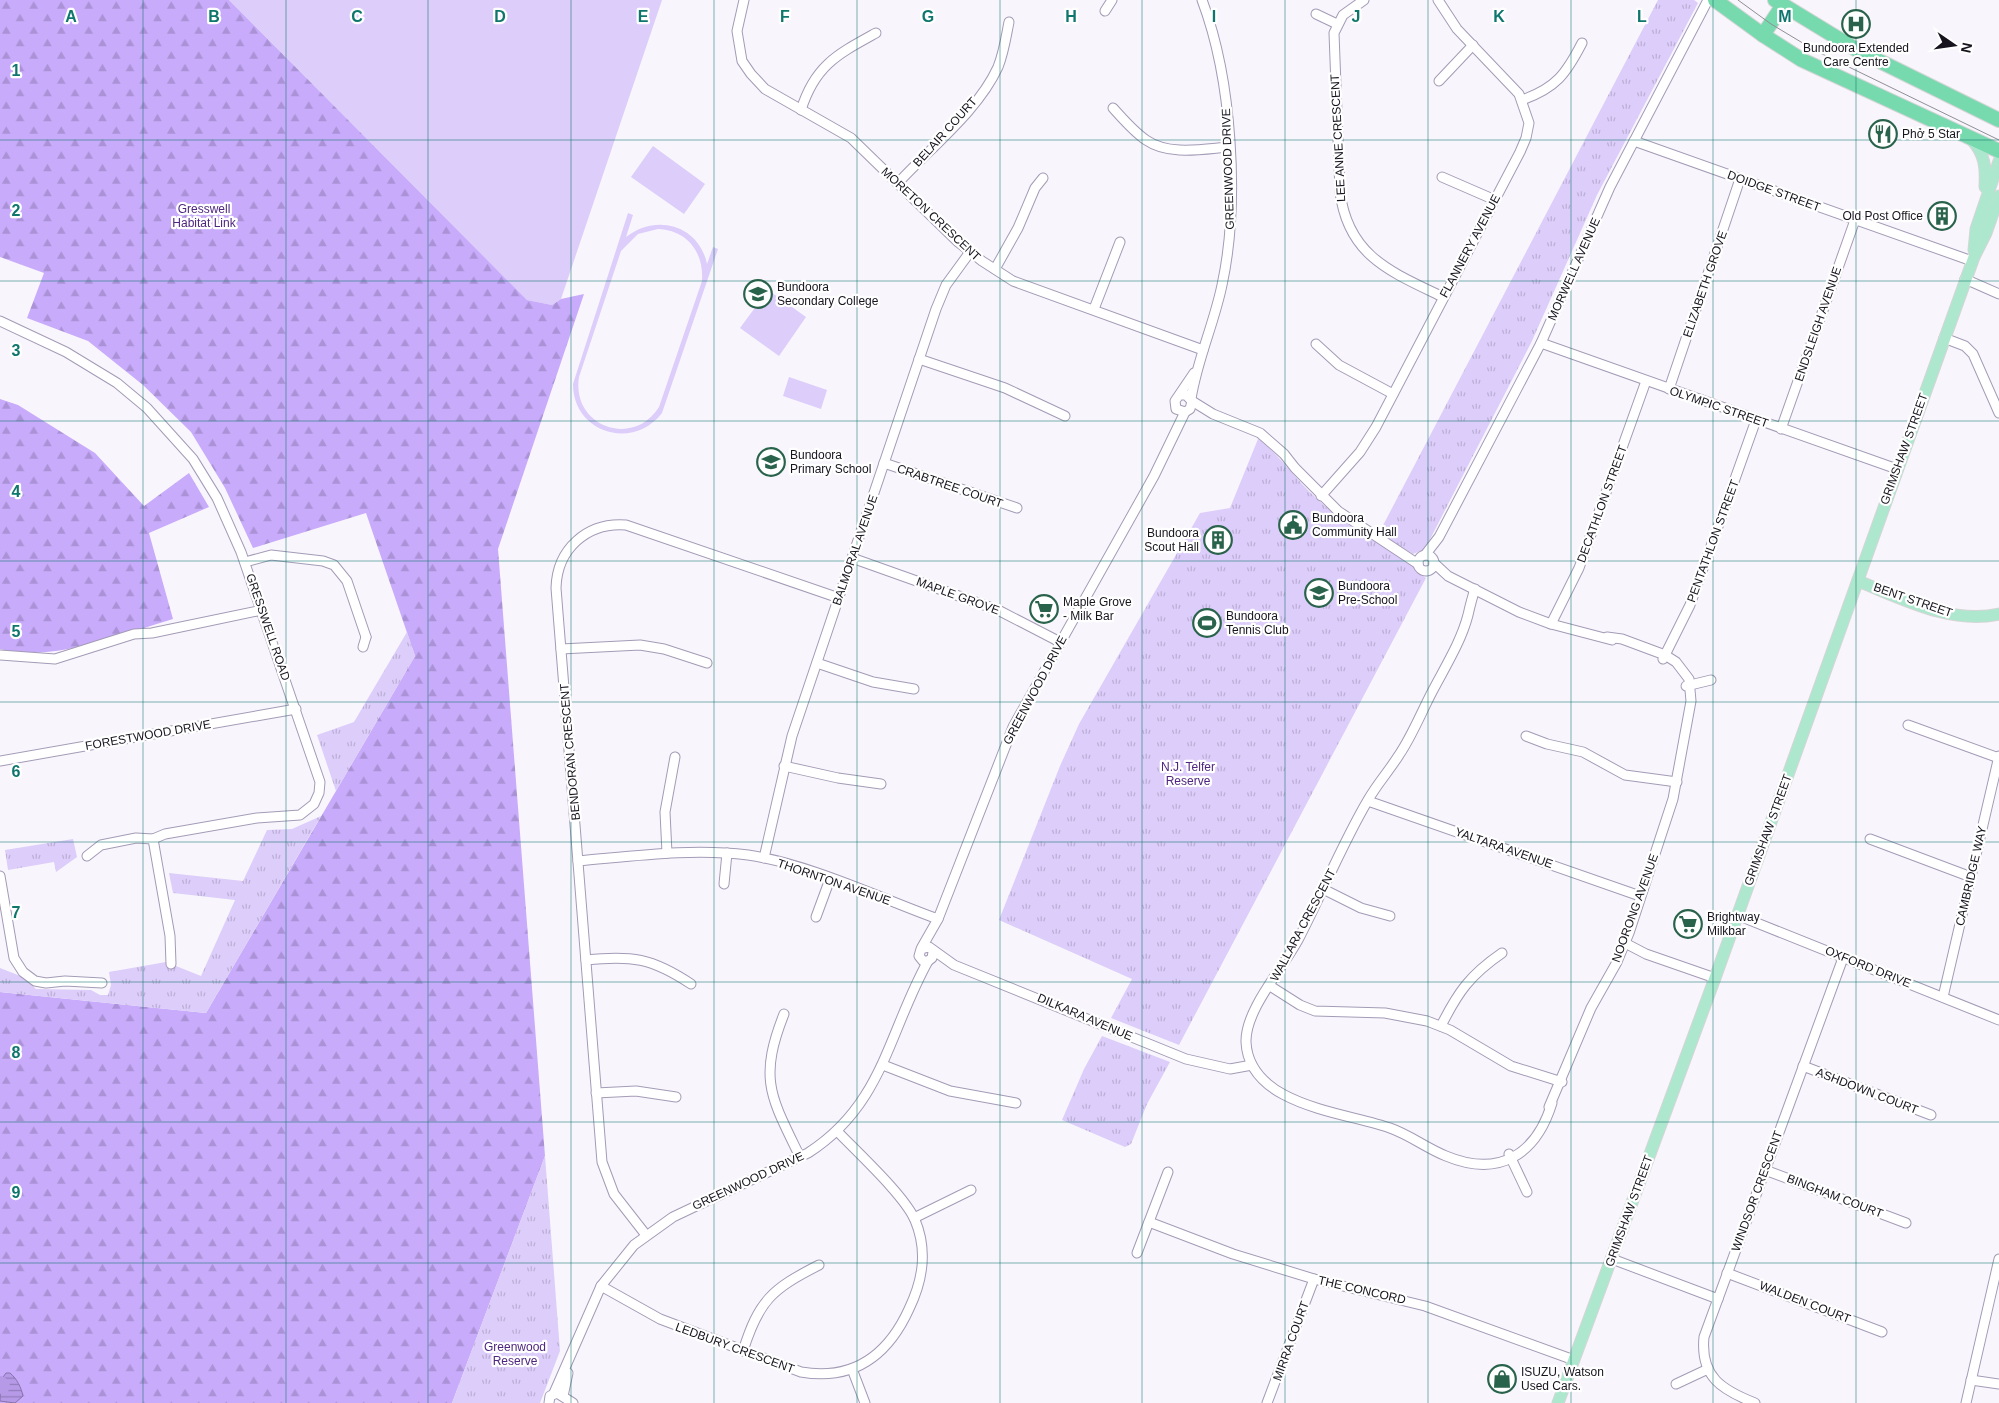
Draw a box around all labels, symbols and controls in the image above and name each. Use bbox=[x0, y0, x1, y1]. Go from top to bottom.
text: A bbox=[65, 8, 77, 25]
text: B bbox=[208, 8, 220, 25]
text: C bbox=[351, 8, 363, 25]
text: D bbox=[494, 8, 506, 25]
text: E bbox=[638, 8, 649, 25]
text: F bbox=[780, 8, 790, 25]
text: G bbox=[922, 8, 934, 25]
text: H bbox=[1065, 8, 1077, 25]
text: I bbox=[1212, 8, 1216, 25]
text: J bbox=[1352, 8, 1360, 25]
text: K bbox=[1493, 8, 1505, 25]
text: L bbox=[1637, 8, 1647, 25]
text: M bbox=[1778, 8, 1792, 25]
hospital icon: Bundoora Extended Care Centre bbox=[1841, 9, 1871, 39]
north arrow bbox=[1929, 20, 1979, 70]
place label: Bundoora Extended Care Centre bbox=[1803, 41, 1909, 69]
text: N bbox=[1958, 41, 1976, 55]
text: 1 bbox=[12, 62, 21, 79]
street label: LEE ANNE CRESCENT bbox=[1328, 73, 1348, 202]
street label: BELAIR COURT bbox=[910, 94, 980, 170]
street label: GREENWOOD DRIVE bbox=[1219, 108, 1237, 230]
restaurant icon: Phở 5 Star bbox=[1868, 119, 1898, 149]
place label: Phở 5 Star bbox=[1902, 127, 1960, 141]
street label: MORETON CRESCENT bbox=[879, 164, 984, 264]
street label: DOIDGE STREET bbox=[1726, 168, 1823, 215]
street label: FLANNERY AVENUE bbox=[1437, 192, 1503, 300]
building icon: Old Post Office bbox=[1927, 201, 1957, 231]
text: 2 bbox=[12, 202, 21, 219]
park label: Gresswell Habitat Link bbox=[172, 202, 237, 230]
place label: Old Post Office bbox=[1843, 209, 1923, 223]
street label: MORWELL AVENUE bbox=[1545, 215, 1603, 323]
street label: ELIZABETH GROVE bbox=[1680, 229, 1730, 339]
street label: ENDSLEIGH AVENUE bbox=[1792, 265, 1844, 383]
school or university icon: Bundoora Secondary College bbox=[743, 279, 773, 309]
place label: Bundoora Secondary College bbox=[777, 280, 879, 308]
text: 3 bbox=[12, 342, 21, 359]
street label: OLYMPIC STREET bbox=[1668, 383, 1771, 431]
street label: GRIMSHAW STREET bbox=[1877, 391, 1931, 507]
street label: DECATHLON STREET bbox=[1574, 443, 1630, 565]
school or university icon: Bundoora Primary School bbox=[756, 447, 786, 477]
place label: Bundoora Primary School bbox=[790, 448, 871, 476]
street label: CRABTREE COURT bbox=[895, 461, 1005, 511]
street label: PENTATHLON STREET bbox=[1684, 477, 1742, 604]
text: 4 bbox=[12, 483, 21, 500]
street label: BALMORAL AVENUE bbox=[829, 493, 881, 607]
public building icon: Bundoora Community Hall bbox=[1278, 510, 1308, 540]
place label: Bundoora Community Hall bbox=[1312, 511, 1397, 539]
building icon: Bundoora Scout Hall bbox=[1203, 525, 1233, 555]
place label: Bundoora Scout Hall bbox=[1144, 526, 1199, 554]
street label: GRESSWELL ROAD bbox=[243, 572, 293, 683]
street label: MAPLE GROVE bbox=[915, 574, 1001, 618]
school or university icon: Bundoora Pre-School bbox=[1304, 578, 1334, 608]
place label: Bundoora Pre-School bbox=[1338, 579, 1397, 607]
street label: BENT STREET bbox=[1872, 580, 1955, 620]
supermarket icon: Maple Grove - Milk Bar bbox=[1029, 594, 1059, 624]
place label: Maple Grove - Milk Bar bbox=[1063, 595, 1132, 623]
sports icon: Bundoora Tennis Club bbox=[1192, 608, 1222, 638]
place label: Bundoora Tennis Club bbox=[1226, 609, 1289, 637]
text: 5 bbox=[12, 623, 21, 640]
street label: GREENWOOD DRIVE bbox=[1000, 633, 1070, 747]
street label: BENDORAN CRESCENT bbox=[557, 682, 583, 821]
street label: FORESTWOOD DRIVE bbox=[84, 717, 212, 753]
park label: N.J. Telfer Reserve bbox=[1161, 760, 1215, 788]
text: 6 bbox=[12, 763, 21, 780]
street label: GRIMSHAW STREET bbox=[1741, 772, 1795, 888]
street label: YALTARA AVENUE bbox=[1453, 825, 1555, 871]
street label: CAMBRIDGE WAY bbox=[1953, 825, 1989, 927]
street label: NOORONG AVENUE bbox=[1609, 852, 1661, 964]
street label: THORNTON AVENUE bbox=[776, 856, 892, 908]
street label: WALLARA CRESCENT bbox=[1267, 866, 1339, 984]
text: 7 bbox=[12, 904, 21, 921]
supermarket icon: Brightway Milkbar bbox=[1673, 909, 1703, 939]
place label: Brightway Milkbar bbox=[1707, 910, 1760, 938]
street label: OXFORD DRIVE bbox=[1823, 943, 1913, 991]
street label: DILKARA AVENUE bbox=[1035, 991, 1135, 1043]
text: 8 bbox=[12, 1044, 21, 1061]
street label: ASHDOWN COURT bbox=[1814, 1065, 1921, 1117]
street label: WINDSOR CRESCENT bbox=[1729, 1128, 1786, 1253]
street label: GREENWOOD DRIVE bbox=[690, 1149, 806, 1213]
street label: GRIMSHAW STREET bbox=[1602, 1153, 1656, 1269]
street label: BINGHAM COURT bbox=[1785, 1171, 1886, 1221]
text: 9 bbox=[12, 1184, 21, 1201]
street label: THE CONCORD bbox=[1317, 1273, 1407, 1307]
street label: WALDEN COURT bbox=[1757, 1278, 1853, 1326]
street label: MIRRA COURT bbox=[1270, 1299, 1312, 1383]
street label: LEDBURY CRESCENT bbox=[674, 1320, 797, 1376]
park label: Greenwood Reserve bbox=[484, 1340, 546, 1368]
shop icon: ISUZU, Watson Used Cars. bbox=[1487, 1364, 1517, 1394]
place label: ISUZU, Watson Used Cars. bbox=[1521, 1365, 1604, 1393]

